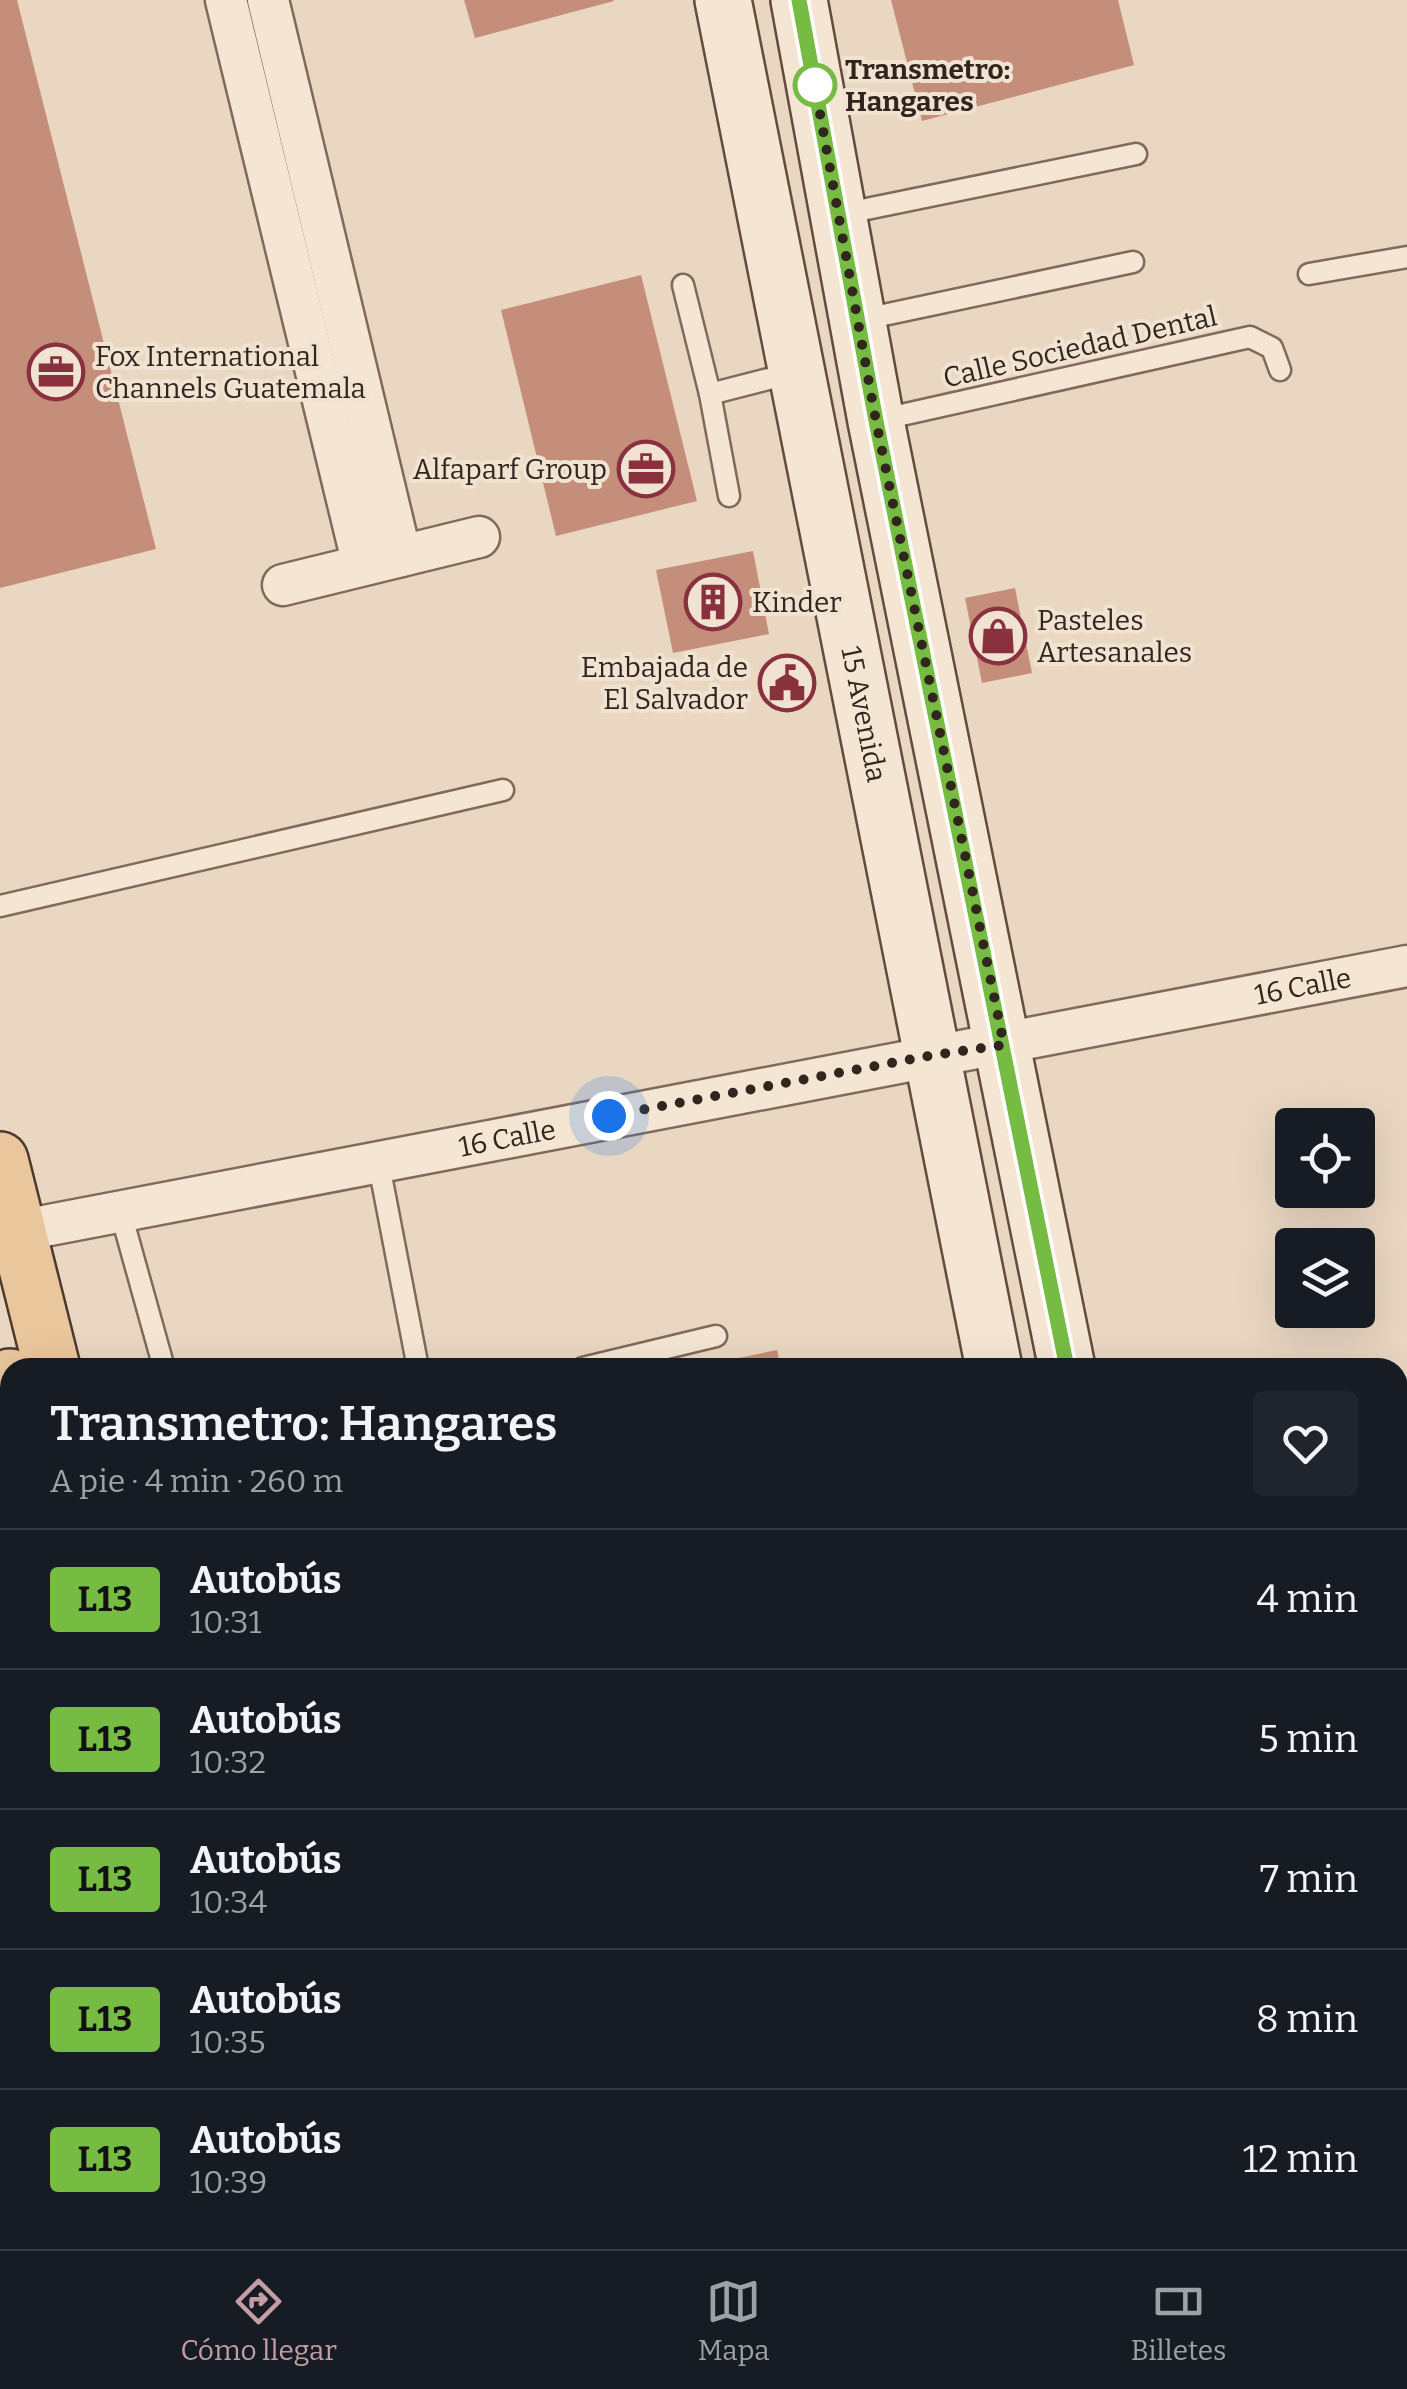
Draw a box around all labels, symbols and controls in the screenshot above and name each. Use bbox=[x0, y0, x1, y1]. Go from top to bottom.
place label: Transmetro: Hangares bbox=[845, 53, 1010, 118]
marker: Transmetro: Hangares bbox=[794, 64, 836, 106]
street label: Calle Sociedad Dental bbox=[940, 299, 1220, 395]
place label: Fox International Channels Guatemala bbox=[95, 340, 366, 405]
office icon: Fox International Channels Guatemala bbox=[26, 342, 86, 402]
office icon: Alfaparf Group bbox=[616, 439, 676, 499]
place label: Alfaparf Group bbox=[413, 453, 607, 486]
building icon: Kinder bbox=[683, 572, 743, 632]
place label: Kinder bbox=[752, 586, 842, 619]
place label: Pasteles Artesanales bbox=[1037, 604, 1192, 669]
shop icon: Pasteles Artesanales bbox=[968, 606, 1028, 666]
street label: 15 Avenida bbox=[835, 643, 894, 785]
place label: Embajada de El Salvador bbox=[581, 651, 748, 716]
public building icon: Embajada de El Salvador bbox=[757, 653, 817, 713]
street label: 16 Calle bbox=[1252, 961, 1354, 1011]
your location bbox=[584, 1091, 634, 1141]
map controls bbox=[1275, 1108, 1375, 1328]
button: locate bbox=[1275, 1108, 1375, 1208]
street label: 16 Calle bbox=[456, 1112, 558, 1163]
button: layers bbox=[1275, 1228, 1375, 1328]
button: heart bbox=[1253, 1391, 1358, 1496]
text: Transmetro: Hangares bbox=[50, 1395, 558, 1453]
text: A pie · 4 min · 260 m bbox=[50, 1462, 343, 1500]
text: Autobús bbox=[190, 1557, 342, 1603]
text: 4 min bbox=[1257, 1576, 1358, 1622]
text: L13 bbox=[78, 1578, 132, 1620]
text: 10:31 bbox=[190, 1603, 262, 1641]
text: Autobús bbox=[190, 1697, 342, 1743]
text: 5 min bbox=[1258, 1716, 1358, 1762]
text: L13 bbox=[78, 1718, 132, 1760]
text: 10:32 bbox=[190, 1743, 266, 1781]
text: Autobús bbox=[190, 1837, 342, 1883]
text: 7 min bbox=[1260, 1856, 1358, 1902]
text: L13 bbox=[78, 1858, 132, 1900]
text: 10:34 bbox=[190, 1883, 267, 1921]
text: Autobús bbox=[190, 1977, 342, 2023]
text: 8 min bbox=[1256, 1996, 1358, 2042]
text: L13 bbox=[78, 1998, 132, 2040]
text: 10:35 bbox=[190, 2023, 266, 2061]
text: Autobús bbox=[190, 2117, 342, 2163]
text: 12 min bbox=[1243, 2136, 1358, 2182]
text: L13 bbox=[78, 2138, 132, 2180]
text: 10:39 bbox=[190, 2163, 267, 2201]
tab: Cómo llegar bbox=[181, 2274, 337, 2367]
tab: Mapa bbox=[698, 2274, 770, 2367]
tab: Billetes bbox=[1131, 2274, 1226, 2367]

